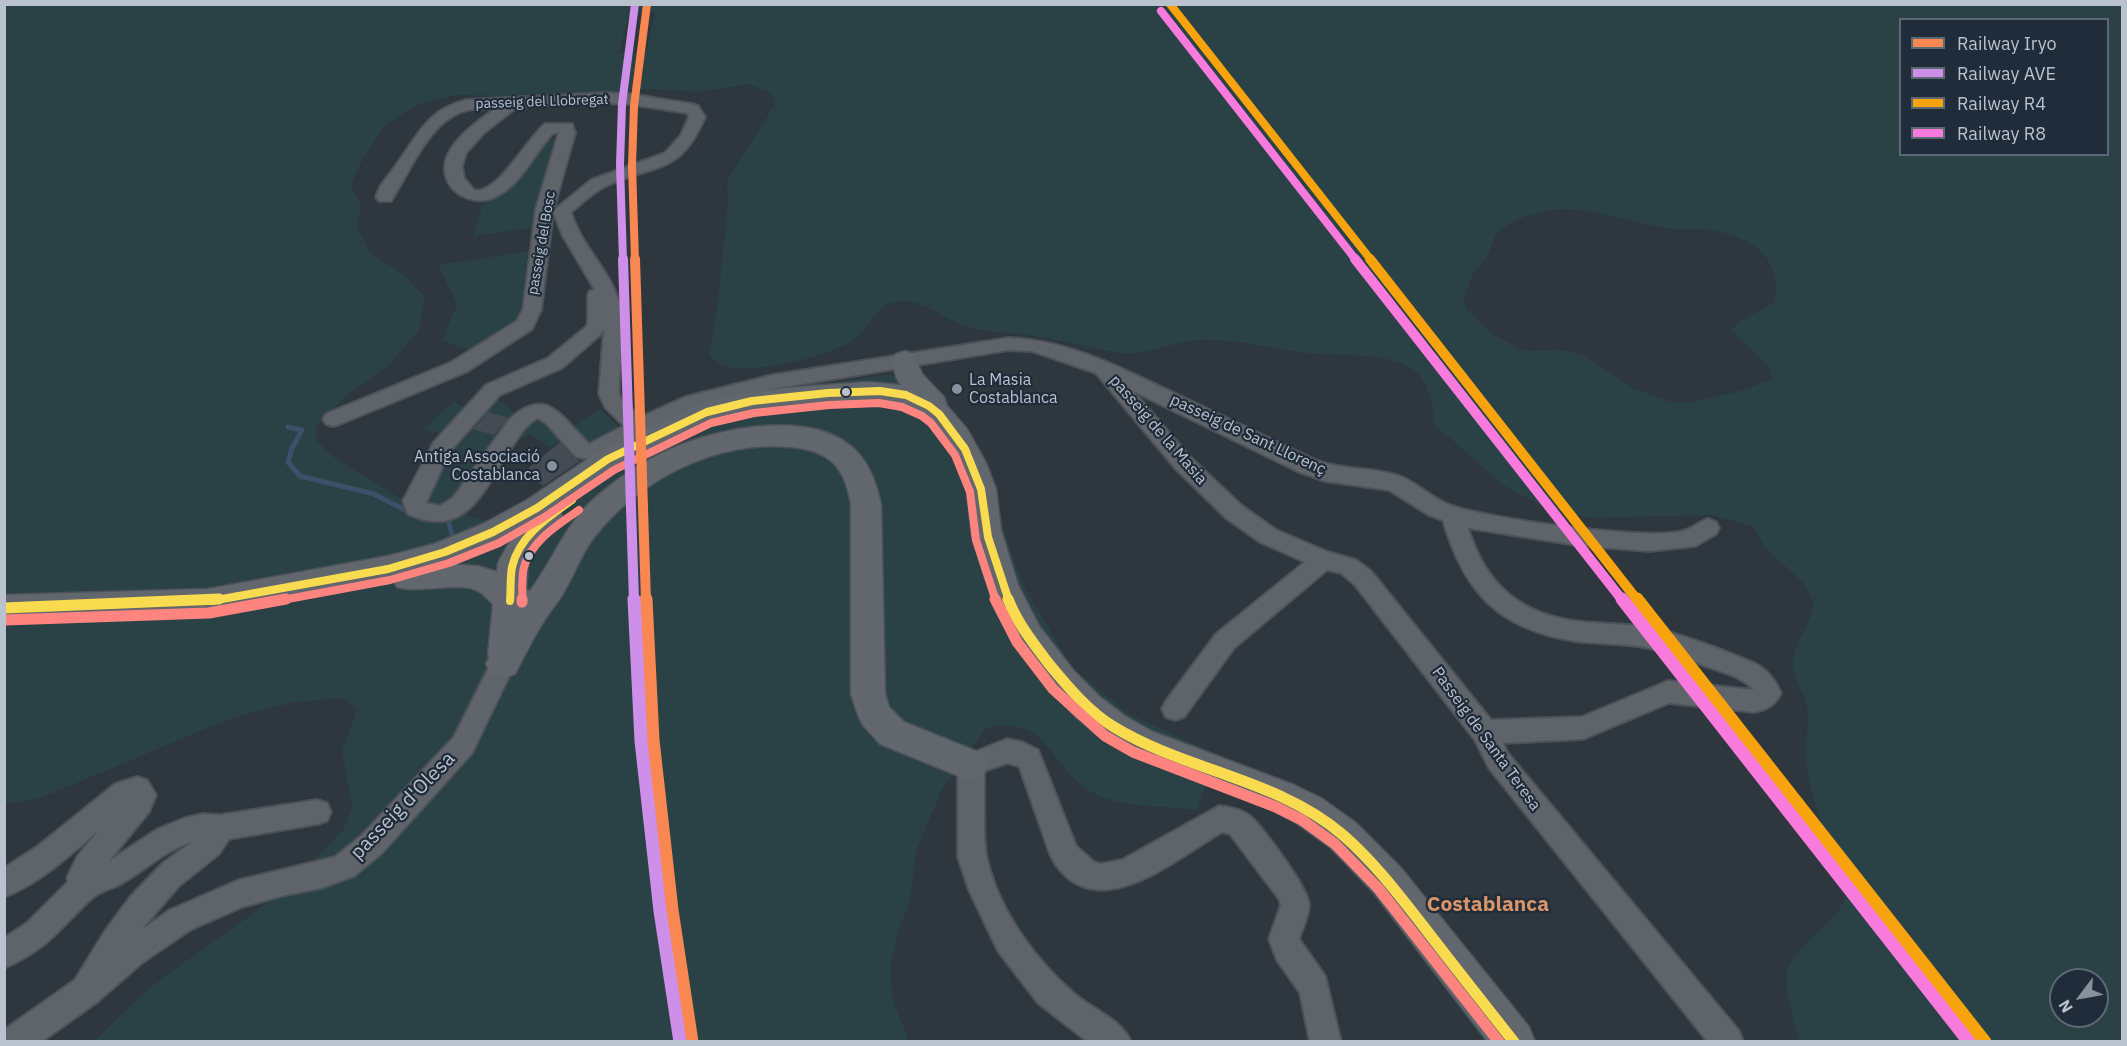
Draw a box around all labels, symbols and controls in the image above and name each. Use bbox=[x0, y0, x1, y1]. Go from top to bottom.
legend bbox=[1899, 18, 2109, 156]
text: Railway Iryo bbox=[1957, 32, 2057, 55]
text: Railway AVE bbox=[1957, 62, 2056, 85]
street label: passeig del Llobregat bbox=[475, 91, 609, 113]
text: Railway R4 bbox=[1957, 92, 2046, 115]
text: Railway R8 bbox=[1957, 122, 2046, 145]
street label: passeig del Bosc bbox=[525, 190, 559, 296]
place label: La Masia Costablanca bbox=[969, 370, 1058, 408]
street label: passeig de la Masia bbox=[1105, 371, 1211, 489]
marker: La Masia Costablanca bbox=[950, 382, 964, 396]
unlabelled marker bbox=[840, 386, 852, 398]
street label: passeig de Sant Llorenç bbox=[1167, 390, 1329, 480]
place label: Antiga Associació Costablanca bbox=[414, 447, 540, 485]
marker: Antiga Associació Costablanca bbox=[545, 459, 559, 473]
unlabelled marker bbox=[523, 550, 535, 562]
street label: Passeig de Santa Teresa bbox=[1427, 663, 1545, 815]
street label: passeig d'Olesa bbox=[346, 747, 460, 865]
district label: Costablanca bbox=[1427, 892, 1549, 918]
north arrow bbox=[2049, 968, 2109, 1028]
text: N bbox=[2054, 996, 2077, 1017]

